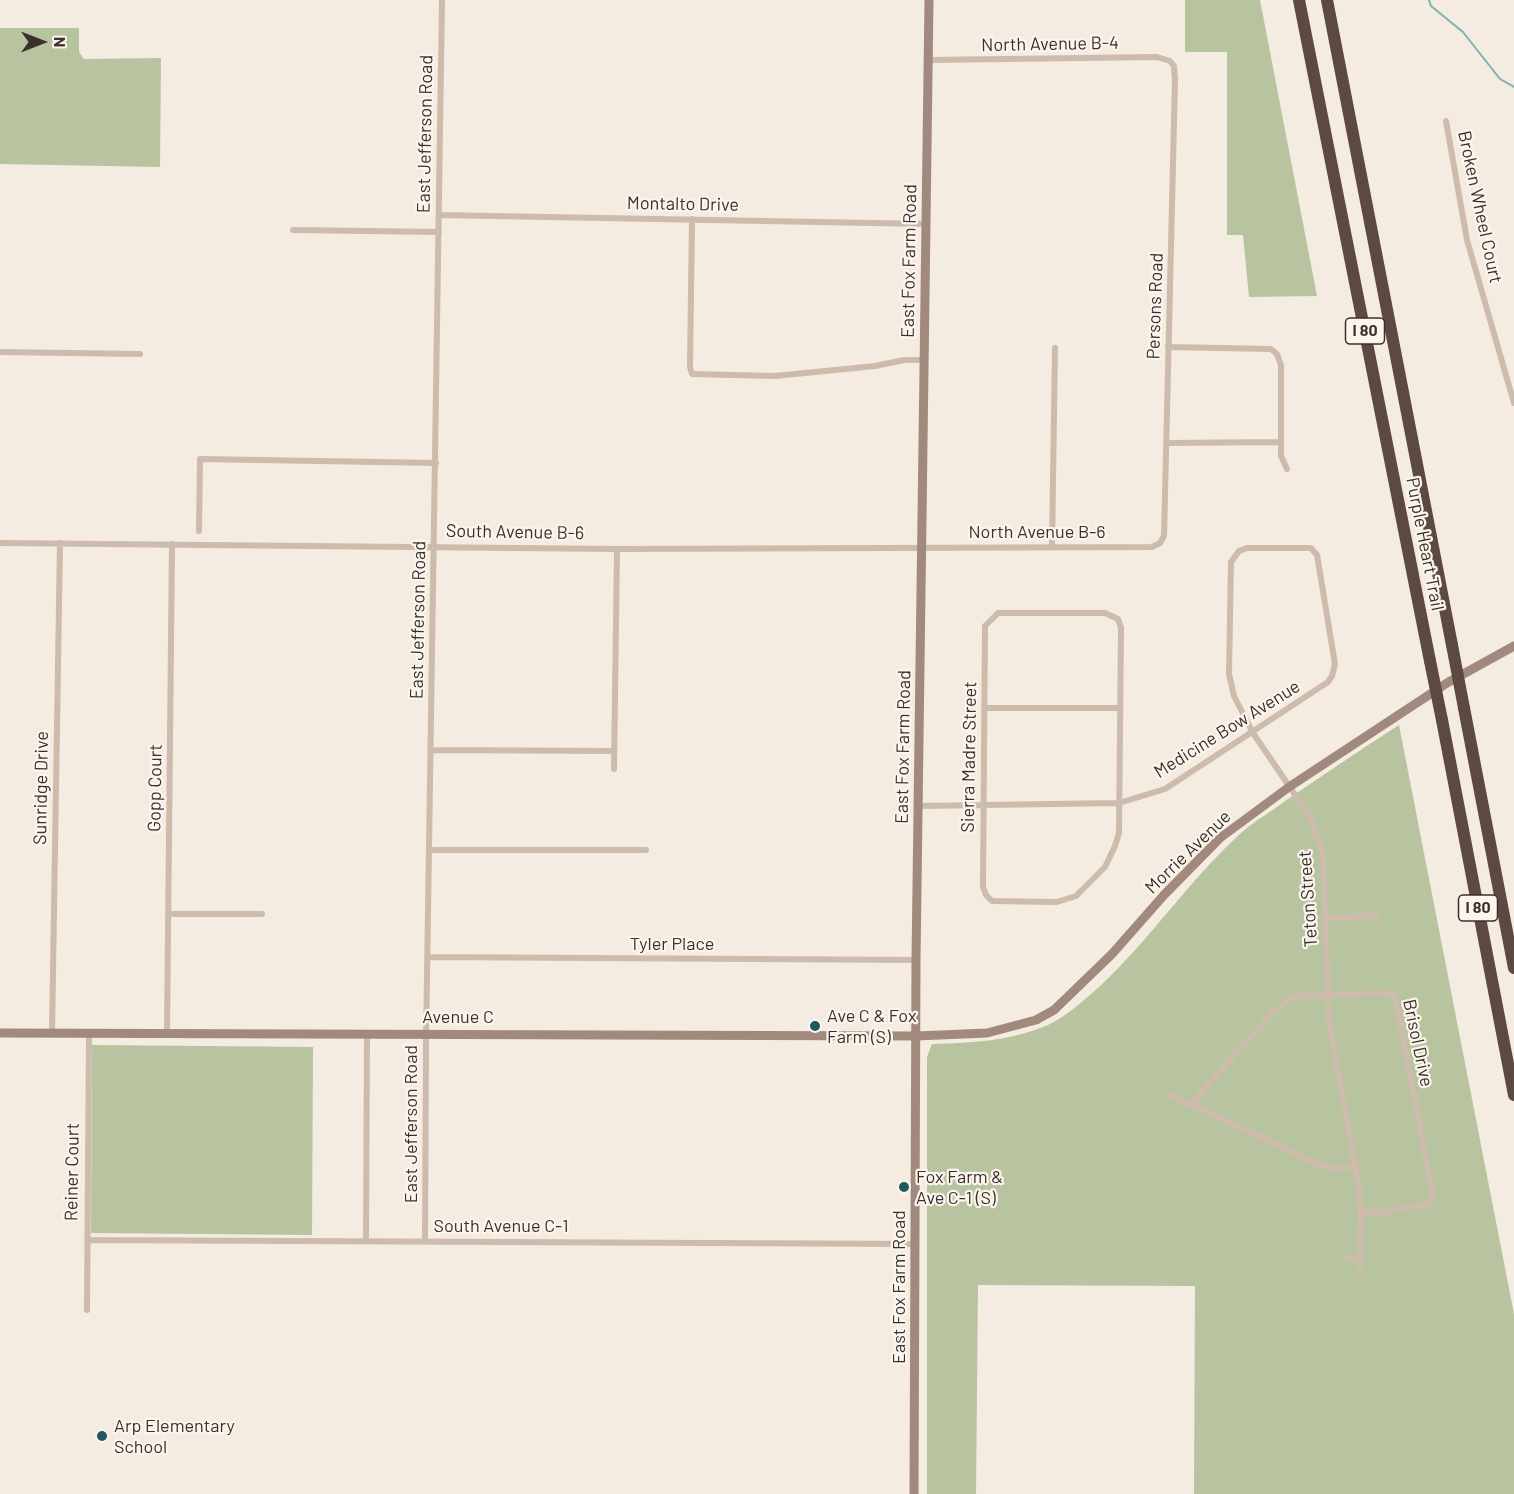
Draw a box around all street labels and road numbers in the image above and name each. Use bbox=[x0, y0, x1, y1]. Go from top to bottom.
street label: North Avenue B-4 bbox=[981, 32, 1119, 56]
street label: East Jefferson Road bbox=[413, 55, 437, 213]
street label: Broken Wheel Court bbox=[1453, 129, 1507, 285]
street label: East Fox Farm Road bbox=[897, 184, 921, 338]
street label: Montalto Drive bbox=[627, 192, 739, 216]
street label: Persons Road bbox=[1142, 252, 1168, 360]
road number: I 80 bbox=[1346, 318, 1384, 344]
street label: Purple Heart Trail bbox=[1401, 476, 1449, 612]
street label: South Avenue B-6 bbox=[446, 520, 584, 544]
street label: North Avenue B-6 bbox=[968, 521, 1106, 543]
street label: East Jefferson Road bbox=[406, 541, 430, 699]
street label: East Fox Farm Road bbox=[891, 670, 915, 824]
street label: Medicine Bow Avenue bbox=[1150, 675, 1304, 783]
street label: Sierra Madre Street bbox=[957, 681, 981, 833]
street label: Sunridge Drive bbox=[29, 731, 53, 845]
street label: Gopp Court bbox=[143, 744, 167, 832]
street label: Morrie Avenue bbox=[1141, 806, 1235, 898]
street label: Teton Street bbox=[1294, 850, 1322, 948]
road number: I 80 bbox=[1458, 895, 1498, 921]
street label: Tyler Place bbox=[630, 933, 714, 955]
street label: Brisol Drive bbox=[1398, 997, 1438, 1089]
street label: Avenue C bbox=[422, 1006, 494, 1028]
street label: East Jefferson Road bbox=[400, 1045, 422, 1203]
street label: Reiner Court bbox=[60, 1123, 84, 1221]
street label: East Fox Farm Road bbox=[888, 1210, 910, 1364]
street label: South Avenue C-1 bbox=[434, 1215, 568, 1237]

